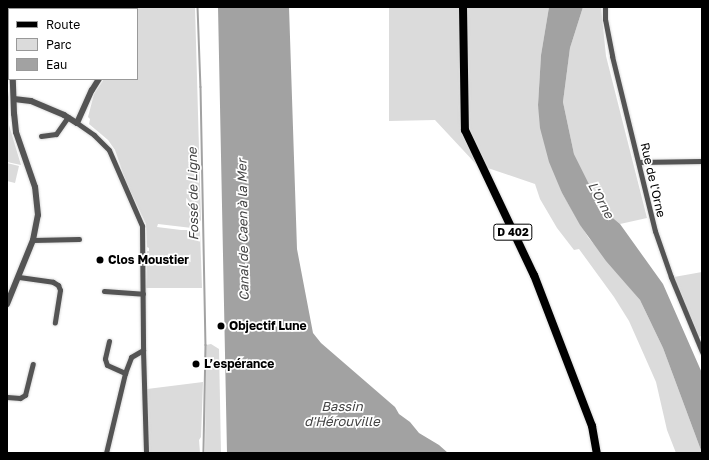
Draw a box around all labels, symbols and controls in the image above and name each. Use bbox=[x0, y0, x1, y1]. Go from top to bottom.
legend bbox=[8, 8, 138, 80]
text: Route bbox=[46, 17, 80, 32]
text: Parc bbox=[46, 37, 72, 52]
text: Eau bbox=[46, 57, 67, 72]
street label: Rue de l'Orne bbox=[637, 141, 669, 219]
water label: Fossé de Ligne bbox=[184, 147, 202, 241]
water label: Canal de Caen à la Mer bbox=[234, 159, 252, 301]
water label: L'Orne bbox=[585, 179, 617, 221]
road number: D 402 bbox=[493, 223, 533, 241]
place label: Clos Moustier bbox=[108, 253, 189, 267]
marker: Clos Moustier bbox=[95, 255, 105, 265]
place label: Objectif Lune bbox=[229, 319, 307, 333]
marker: Objectif Lune bbox=[216, 321, 226, 331]
place label: L’espérance bbox=[204, 357, 274, 371]
marker: L’espérance bbox=[191, 359, 201, 369]
water label: Bassin d'Hérouville bbox=[304, 399, 380, 430]

